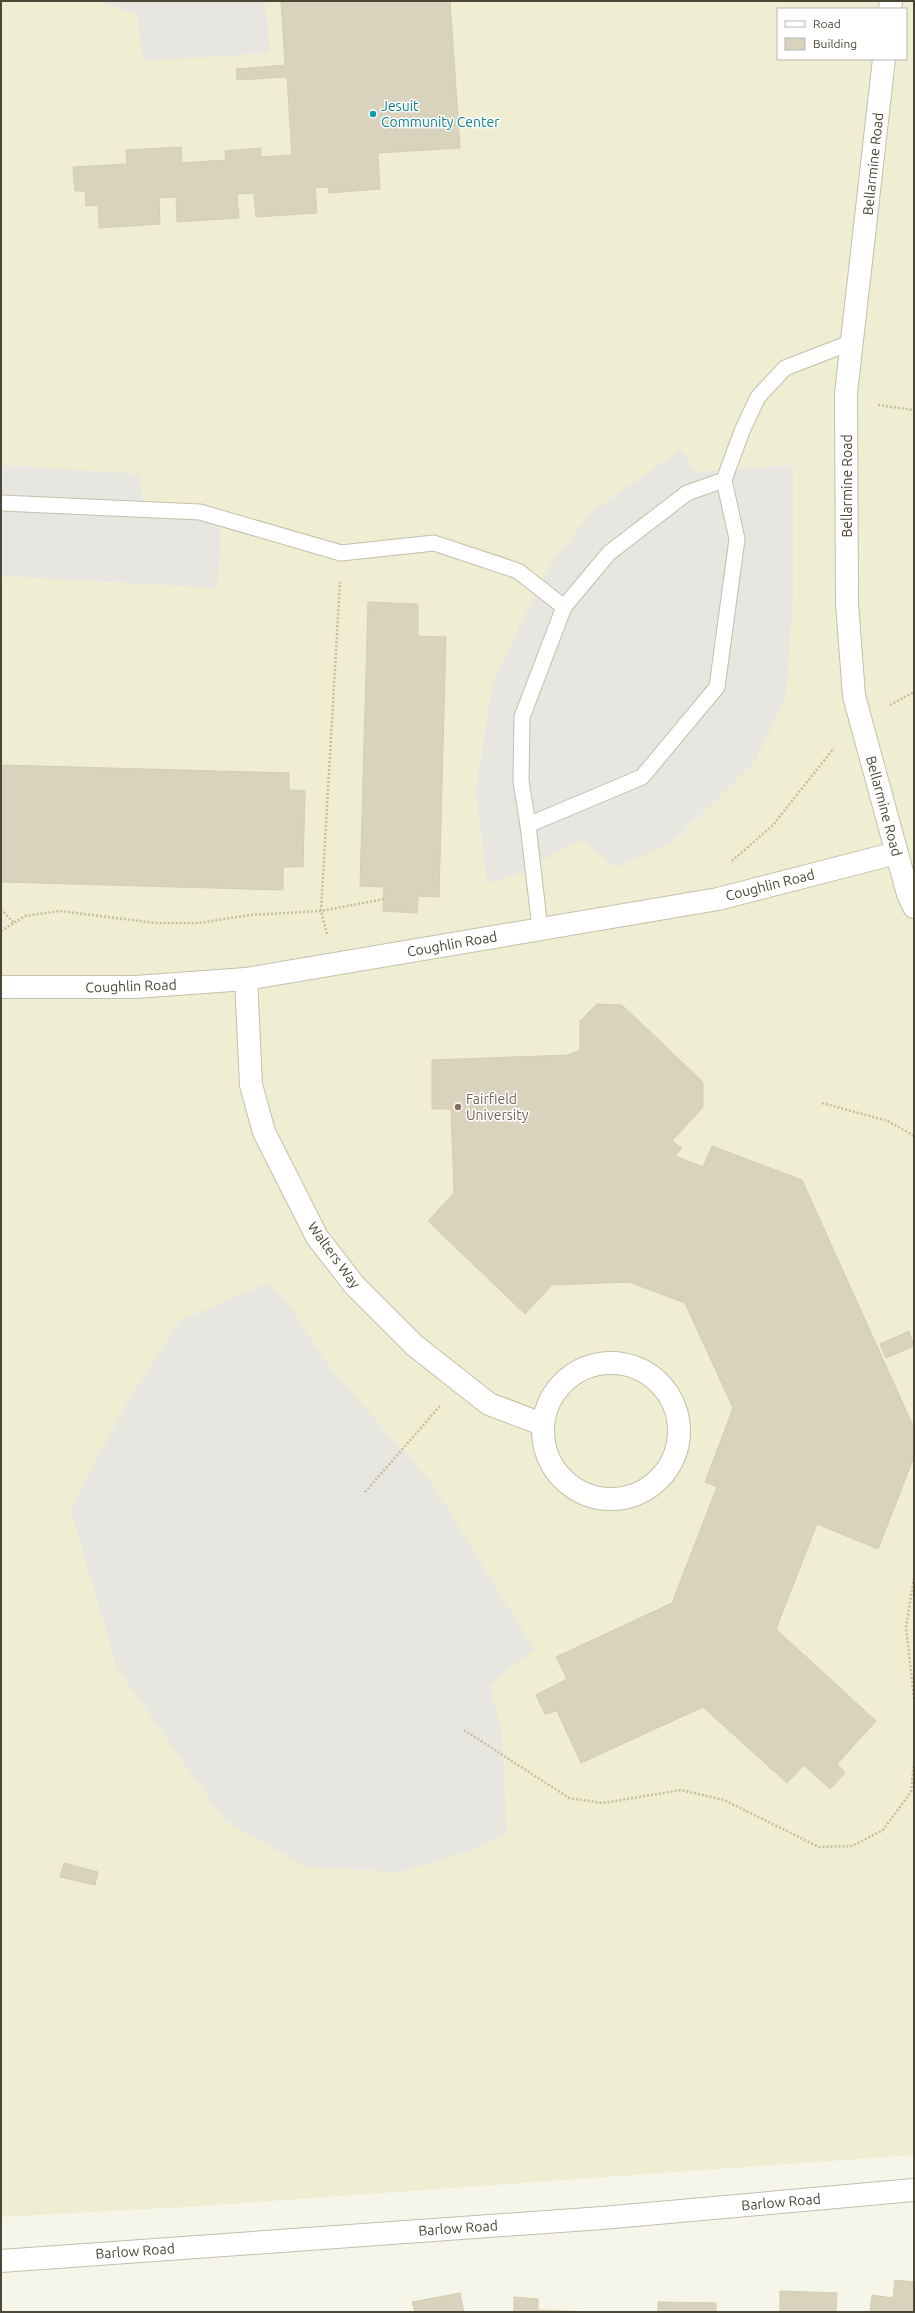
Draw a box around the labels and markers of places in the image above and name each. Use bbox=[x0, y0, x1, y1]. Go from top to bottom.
place label: Jesuit Community Center bbox=[381, 98, 500, 130]
marker: Jesuit Community Center bbox=[368, 109, 378, 119]
place label: Fairfield University bbox=[466, 1091, 529, 1123]
marker: Fairfield University bbox=[453, 1102, 463, 1112]

